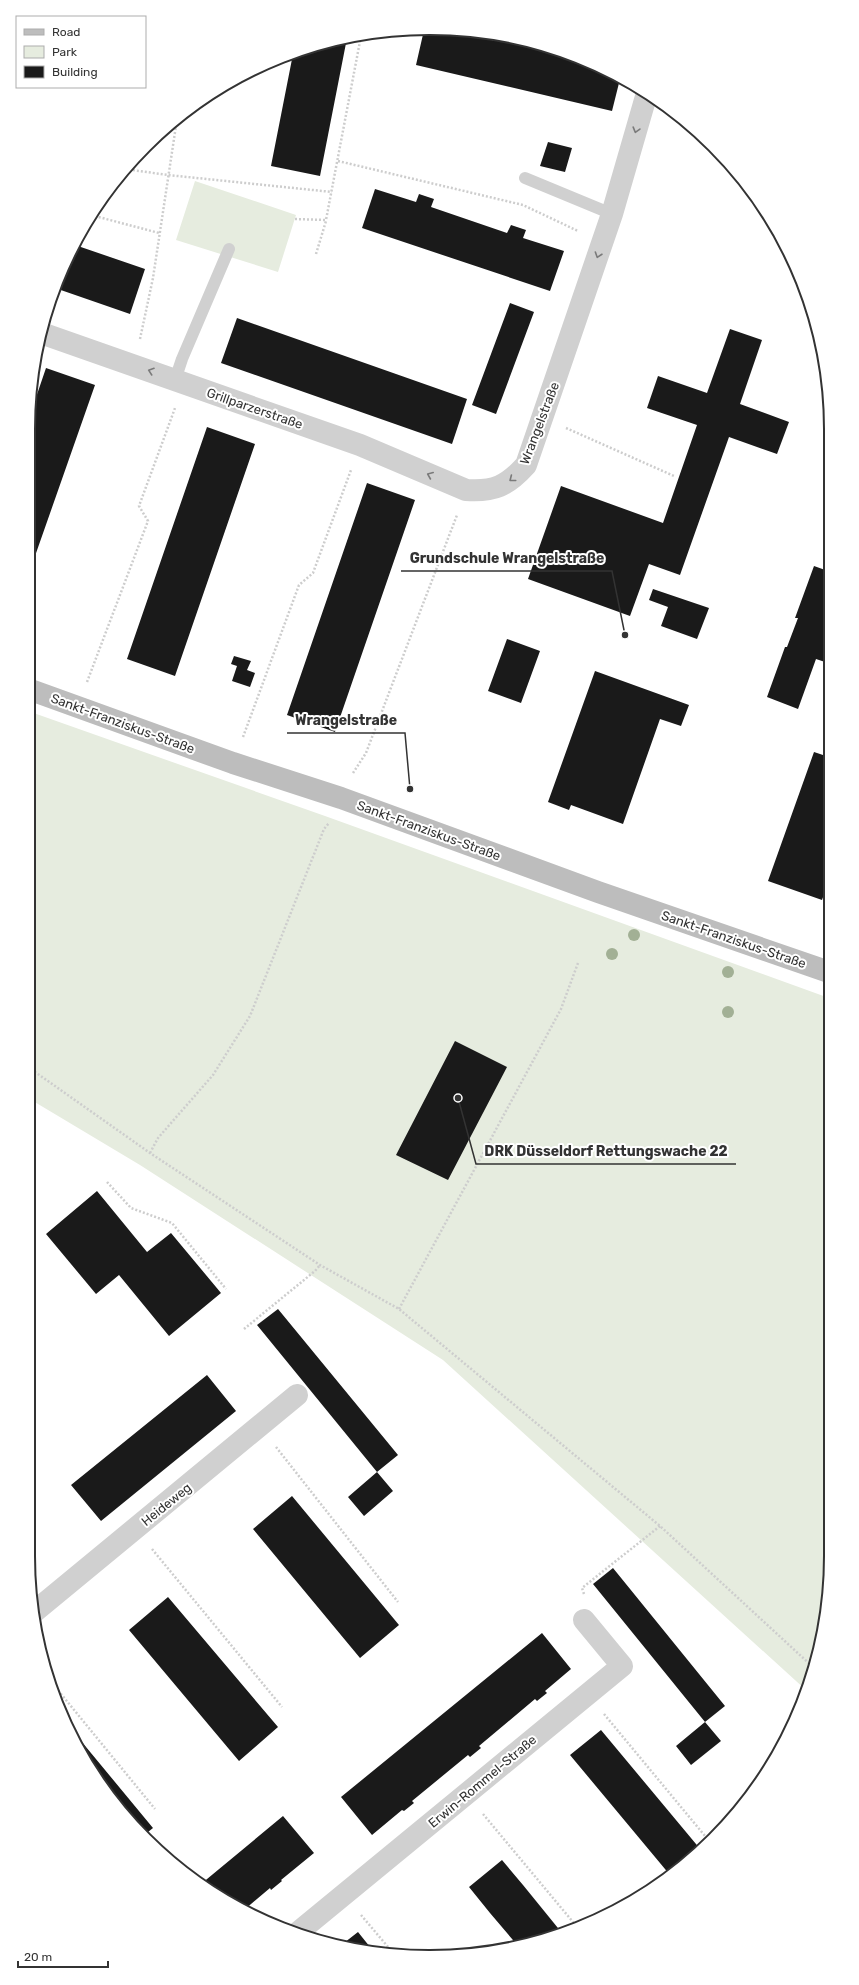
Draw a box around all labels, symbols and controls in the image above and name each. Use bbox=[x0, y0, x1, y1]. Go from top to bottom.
legend bbox=[16, 16, 146, 88]
text: Road bbox=[52, 25, 80, 39]
text: Park bbox=[52, 45, 78, 59]
text: Building bbox=[52, 65, 98, 79]
one-way arrow bbox=[632, 127, 641, 134]
one-way arrow bbox=[594, 251, 603, 258]
one-way arrow bbox=[147, 368, 154, 376]
street label: Wrangelstraße bbox=[517, 380, 563, 467]
street label: Grillparzerstraße bbox=[205, 385, 305, 432]
one-way arrow bbox=[426, 472, 434, 480]
one-way arrow bbox=[509, 474, 517, 481]
callout: Grundschule Wrangelstraße bbox=[401, 545, 612, 571]
text: Grundschule Wrangelstraße bbox=[410, 550, 604, 567]
street label: Sankt-Franziskus-Straße bbox=[49, 690, 197, 756]
callout: Wrangelstraße bbox=[287, 707, 405, 733]
text: Wrangelstraße bbox=[295, 712, 397, 729]
street label: Sankt-Franziskus-Straße bbox=[355, 797, 503, 863]
street label: Sankt-Franziskus-Straße bbox=[660, 908, 808, 971]
callout: DRK Düsseldorf Rettungswache 22 bbox=[476, 1138, 736, 1164]
text: DRK Düsseldorf Rettungswache 22 bbox=[484, 1143, 728, 1160]
street label: Heideweg bbox=[138, 1480, 195, 1530]
street label: Erwin-Rommel-Straße bbox=[425, 1732, 539, 1831]
scale bar bbox=[18, 1943, 108, 1969]
text: 20 m bbox=[24, 1950, 52, 1964]

